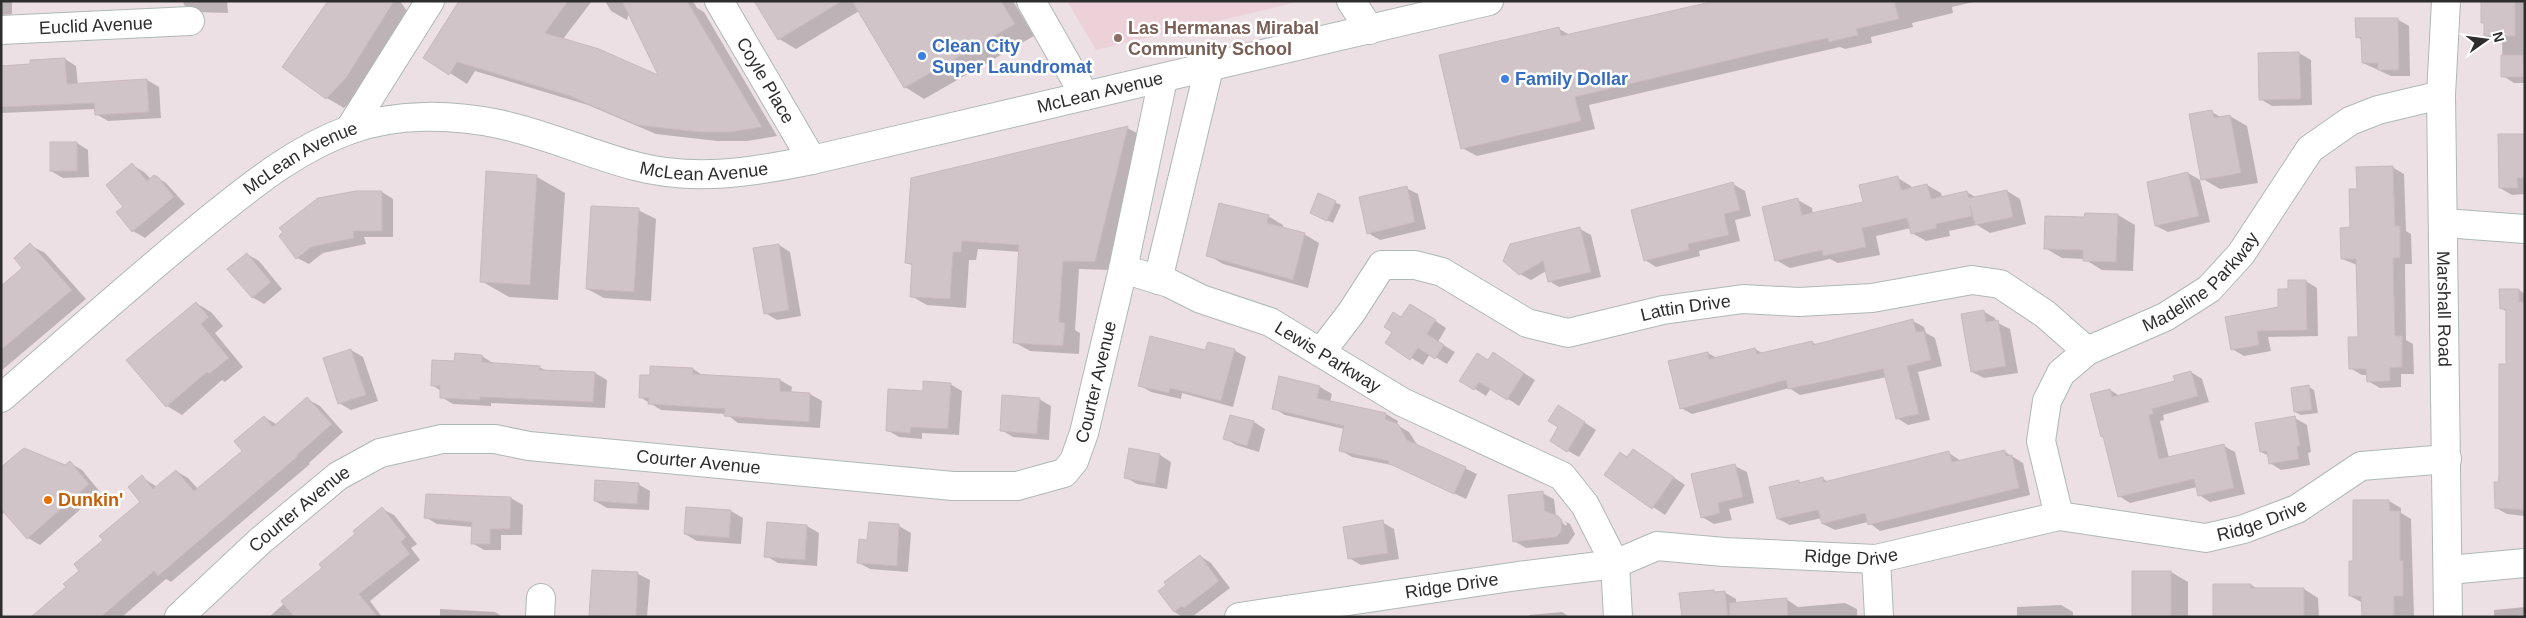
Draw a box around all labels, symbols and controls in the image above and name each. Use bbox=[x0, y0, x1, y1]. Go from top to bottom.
street label: Euclid Avenue bbox=[39, 13, 153, 38]
north arrow bbox=[2461, 15, 2511, 65]
place label: Las Hermanas Mirabal Community School bbox=[1128, 18, 1319, 59]
text: N bbox=[2490, 30, 2508, 44]
marker: Las Hermanas Mirabal Community School bbox=[1112, 32, 1124, 44]
street label: Coyle Place bbox=[733, 34, 798, 127]
place label: Clean City Super Laundromat bbox=[932, 36, 1092, 77]
marker: Clean City Super Laundromat bbox=[916, 50, 928, 62]
street label: McLean Avenue bbox=[1035, 68, 1165, 117]
place label: Family Dollar bbox=[1515, 69, 1628, 89]
marker: Family Dollar bbox=[1499, 73, 1511, 85]
street label: McLean Avenue bbox=[239, 118, 360, 199]
street label: McLean Avenue bbox=[638, 158, 770, 184]
street label: Madeline Parkway bbox=[2139, 228, 2263, 336]
street label: Marshall Road bbox=[2433, 251, 2455, 367]
street label: Lattin Drive bbox=[1638, 291, 1732, 325]
street label: Lewis Parkway bbox=[1271, 317, 1384, 397]
street label: Courter Avenue bbox=[1071, 319, 1120, 446]
street label: Courter Avenue bbox=[635, 446, 762, 478]
street label: Courter Avenue bbox=[245, 462, 353, 556]
place label: Dunkin' bbox=[58, 490, 123, 510]
marker: Dunkin' bbox=[42, 494, 54, 506]
street label: Ridge Drive bbox=[2215, 495, 2311, 545]
street label: Ridge Drive bbox=[1804, 544, 1900, 569]
street label: Ridge Drive bbox=[1404, 569, 1500, 602]

